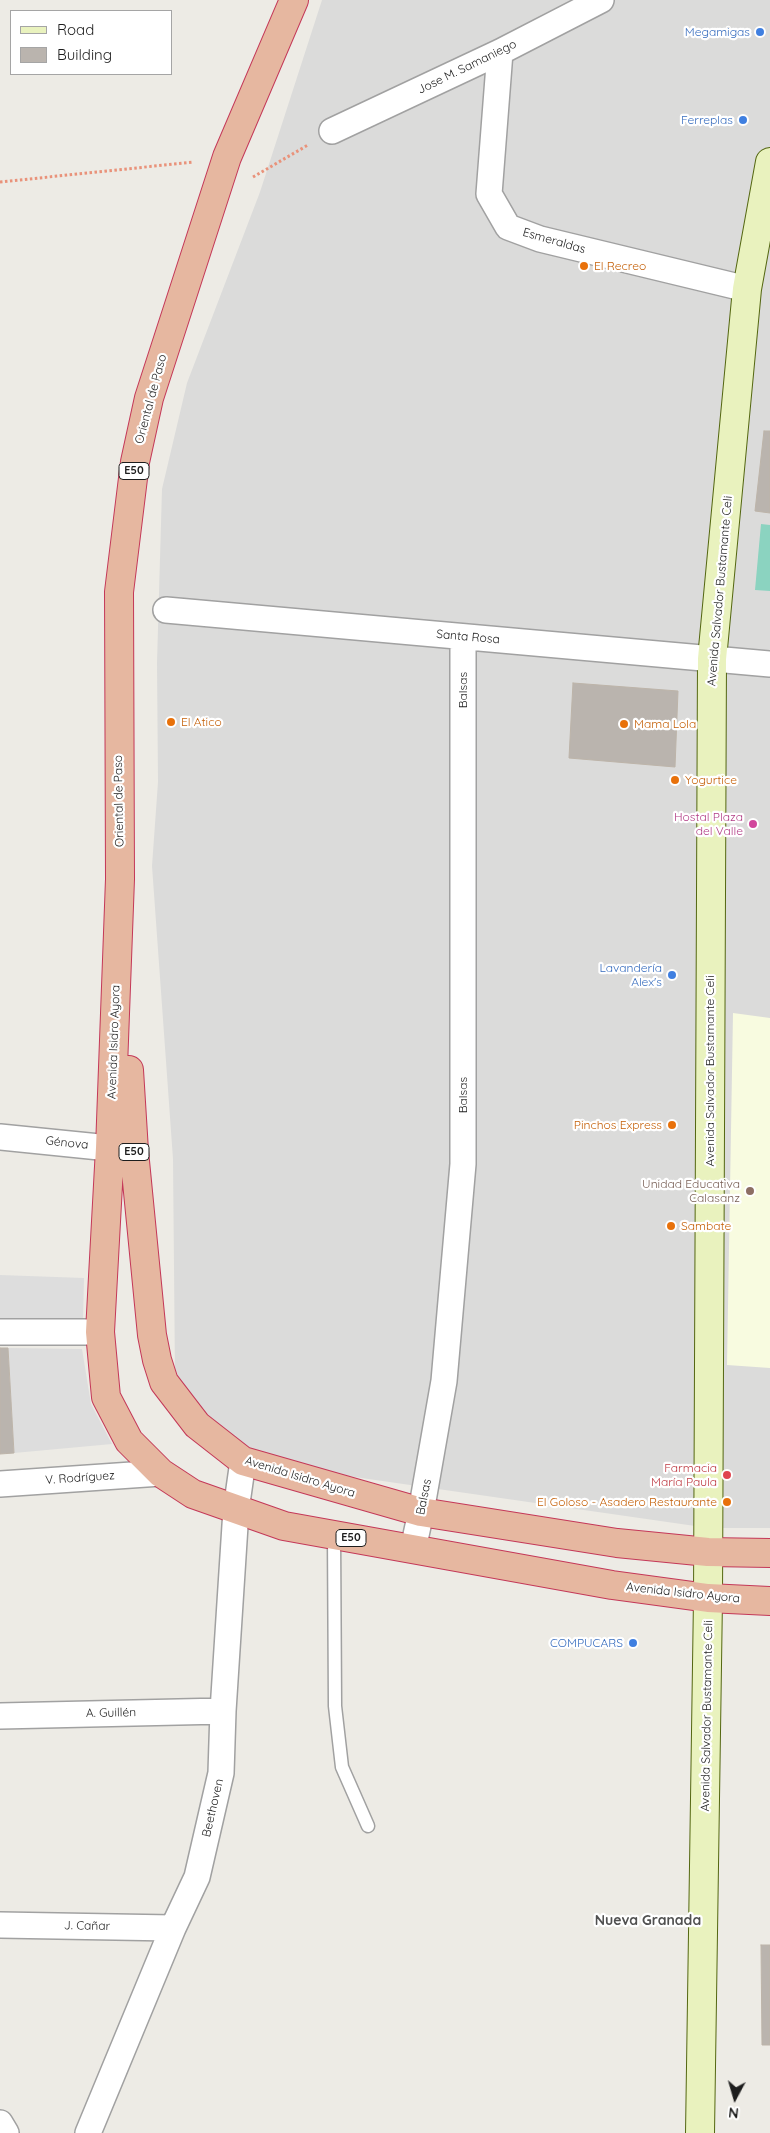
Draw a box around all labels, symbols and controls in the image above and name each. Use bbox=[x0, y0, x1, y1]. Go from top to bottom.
legend bbox=[10, 10, 172, 75]
text: Road bbox=[57, 20, 94, 39]
place label: Megamigas bbox=[685, 25, 750, 39]
marker: Megamigas bbox=[754, 26, 766, 38]
street label: Jose M. Samaniego bbox=[415, 37, 519, 97]
text: Building bbox=[57, 45, 112, 64]
place label: Ferreplas bbox=[681, 113, 733, 127]
marker: Ferreplas bbox=[737, 114, 749, 126]
street label: Esmeraldas bbox=[521, 225, 587, 257]
place label: El Recreo bbox=[594, 259, 646, 273]
marker: El Recreo bbox=[578, 260, 590, 272]
street label: Oriental de Paso bbox=[132, 353, 170, 445]
road number: E50 bbox=[119, 462, 149, 480]
street label: Avenida Salvador Bustamante Celi bbox=[705, 495, 735, 687]
street label: Santa Rosa bbox=[436, 627, 500, 647]
street label: Balsas bbox=[456, 672, 470, 708]
place label: El Atico bbox=[181, 715, 222, 729]
marker: El Atico bbox=[165, 716, 177, 728]
place label: Mama Lola bbox=[634, 717, 696, 731]
marker: Mama Lola bbox=[618, 718, 630, 730]
street label: Oriental de Paso bbox=[111, 755, 127, 847]
place label: Yogurtice bbox=[685, 773, 737, 787]
marker: Yogurtice bbox=[669, 774, 681, 786]
place label: Hostal Plaza del Valle bbox=[674, 810, 743, 838]
marker: Hostal Plaza del Valle bbox=[747, 818, 759, 830]
place label: Lavandería Alex's bbox=[599, 961, 662, 989]
marker: Lavandería Alex's bbox=[666, 969, 678, 981]
street label: Avenida Salvador Bustamante Celi bbox=[703, 975, 717, 1167]
street label: Avenida Isidro Ayora bbox=[105, 985, 123, 1099]
street label: Balsas bbox=[456, 1077, 470, 1113]
place label: Pinchos Express bbox=[574, 1118, 662, 1132]
marker: Pinchos Express bbox=[666, 1119, 678, 1131]
street label: Génova bbox=[45, 1134, 89, 1152]
road number: E50 bbox=[119, 1144, 149, 1160]
place label: Unidad Educativa Calasanz bbox=[642, 1177, 740, 1205]
marker: Unidad Educativa Calasanz bbox=[744, 1185, 756, 1197]
place label: Sambate bbox=[681, 1219, 731, 1233]
marker: Sambate bbox=[665, 1220, 677, 1232]
street label: Avenida Isidro Ayora bbox=[243, 1453, 357, 1501]
place label: Farmacia María Paula bbox=[651, 1461, 717, 1489]
street label: V. Rodríguez bbox=[45, 1468, 115, 1488]
marker: Farmacia María Paula bbox=[721, 1469, 733, 1481]
street label: Balsas bbox=[413, 1478, 435, 1516]
place label: El Goloso - Asadero Restaurante bbox=[537, 1495, 717, 1509]
marker: El Goloso - Asadero Restaurante bbox=[721, 1496, 733, 1508]
road number: E50 bbox=[336, 1530, 366, 1546]
street label: Avenida Isidro Ayora bbox=[625, 1580, 741, 1606]
street label: Avenida Salvador Bustamante Celi bbox=[698, 1620, 716, 1812]
place label: COMPUCARS bbox=[550, 1636, 623, 1650]
marker: COMPUCARS bbox=[627, 1637, 639, 1649]
street label: A. Guillén bbox=[86, 1705, 136, 1721]
street label: Beethoven bbox=[199, 1777, 227, 1839]
district label: Nueva Granada bbox=[595, 1913, 701, 1929]
street label: J. Cañar bbox=[64, 1918, 110, 1934]
north arrow bbox=[710, 2073, 760, 2123]
text: N bbox=[727, 2103, 740, 2122]

